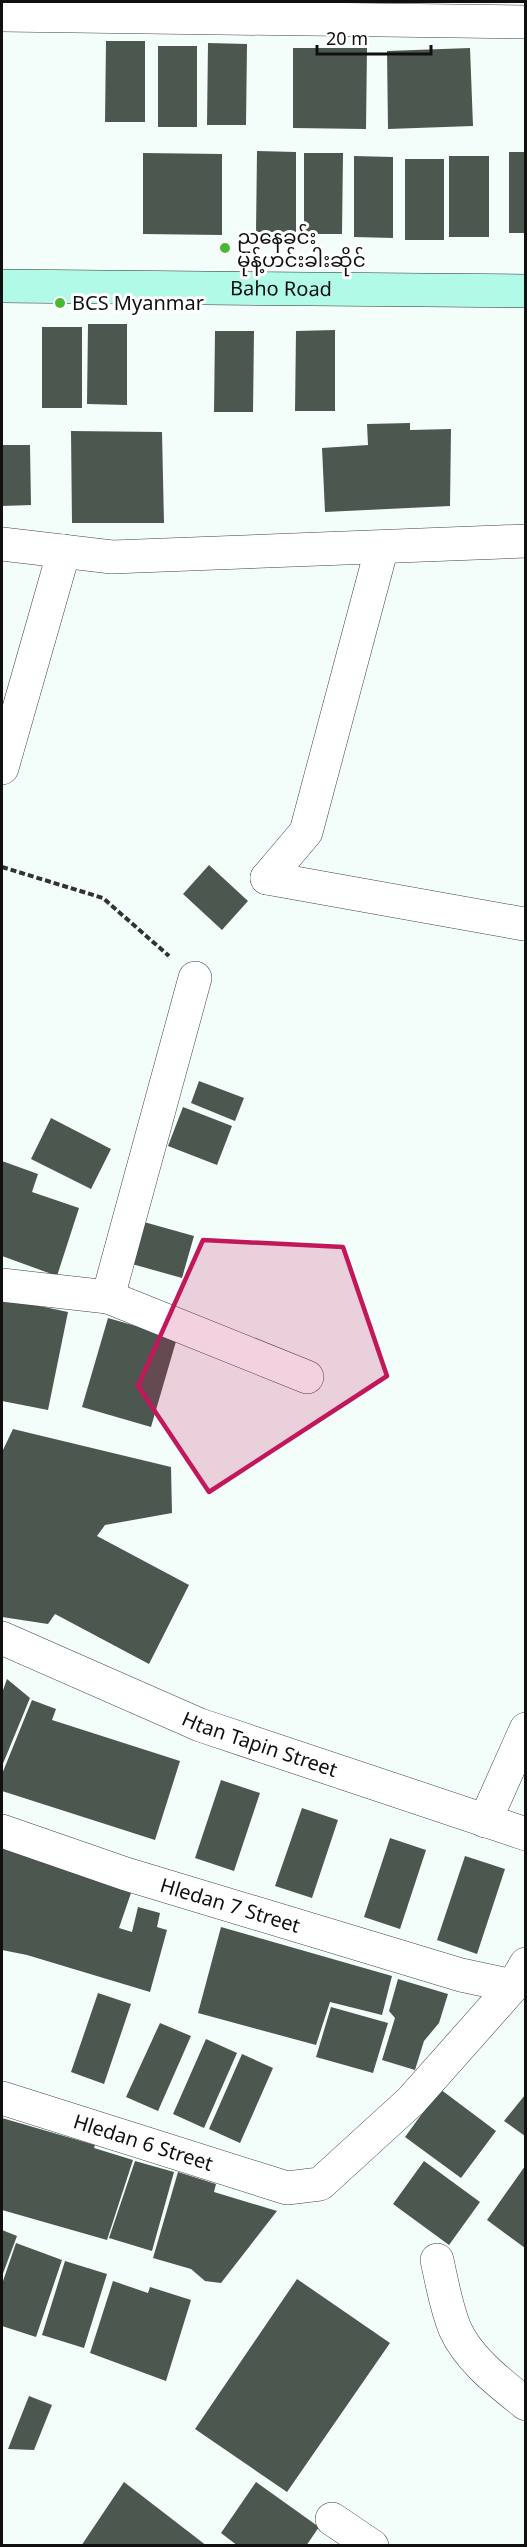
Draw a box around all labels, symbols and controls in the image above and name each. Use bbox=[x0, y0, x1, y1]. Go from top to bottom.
scale bar bbox=[317, 18, 431, 56]
text: 20 m bbox=[326, 21, 368, 60]
place label: ညနေခင်း မုန့်ဟင်းခါးဆိုင် bbox=[237, 218, 366, 284]
marker: ညနေခင်း မုန့်ဟင်းခါးဆိုင် bbox=[218, 241, 232, 255]
street label: Baho Road bbox=[230, 269, 332, 313]
place label: BCS Myanmar bbox=[72, 284, 204, 327]
marker: BCS Myanmar bbox=[53, 296, 67, 310]
street label: Htan Tapin Street bbox=[173, 1700, 343, 1793]
street label: Hledan 7 Street bbox=[154, 1866, 305, 1949]
street label: Hledan 6 Street bbox=[67, 2103, 218, 2187]

